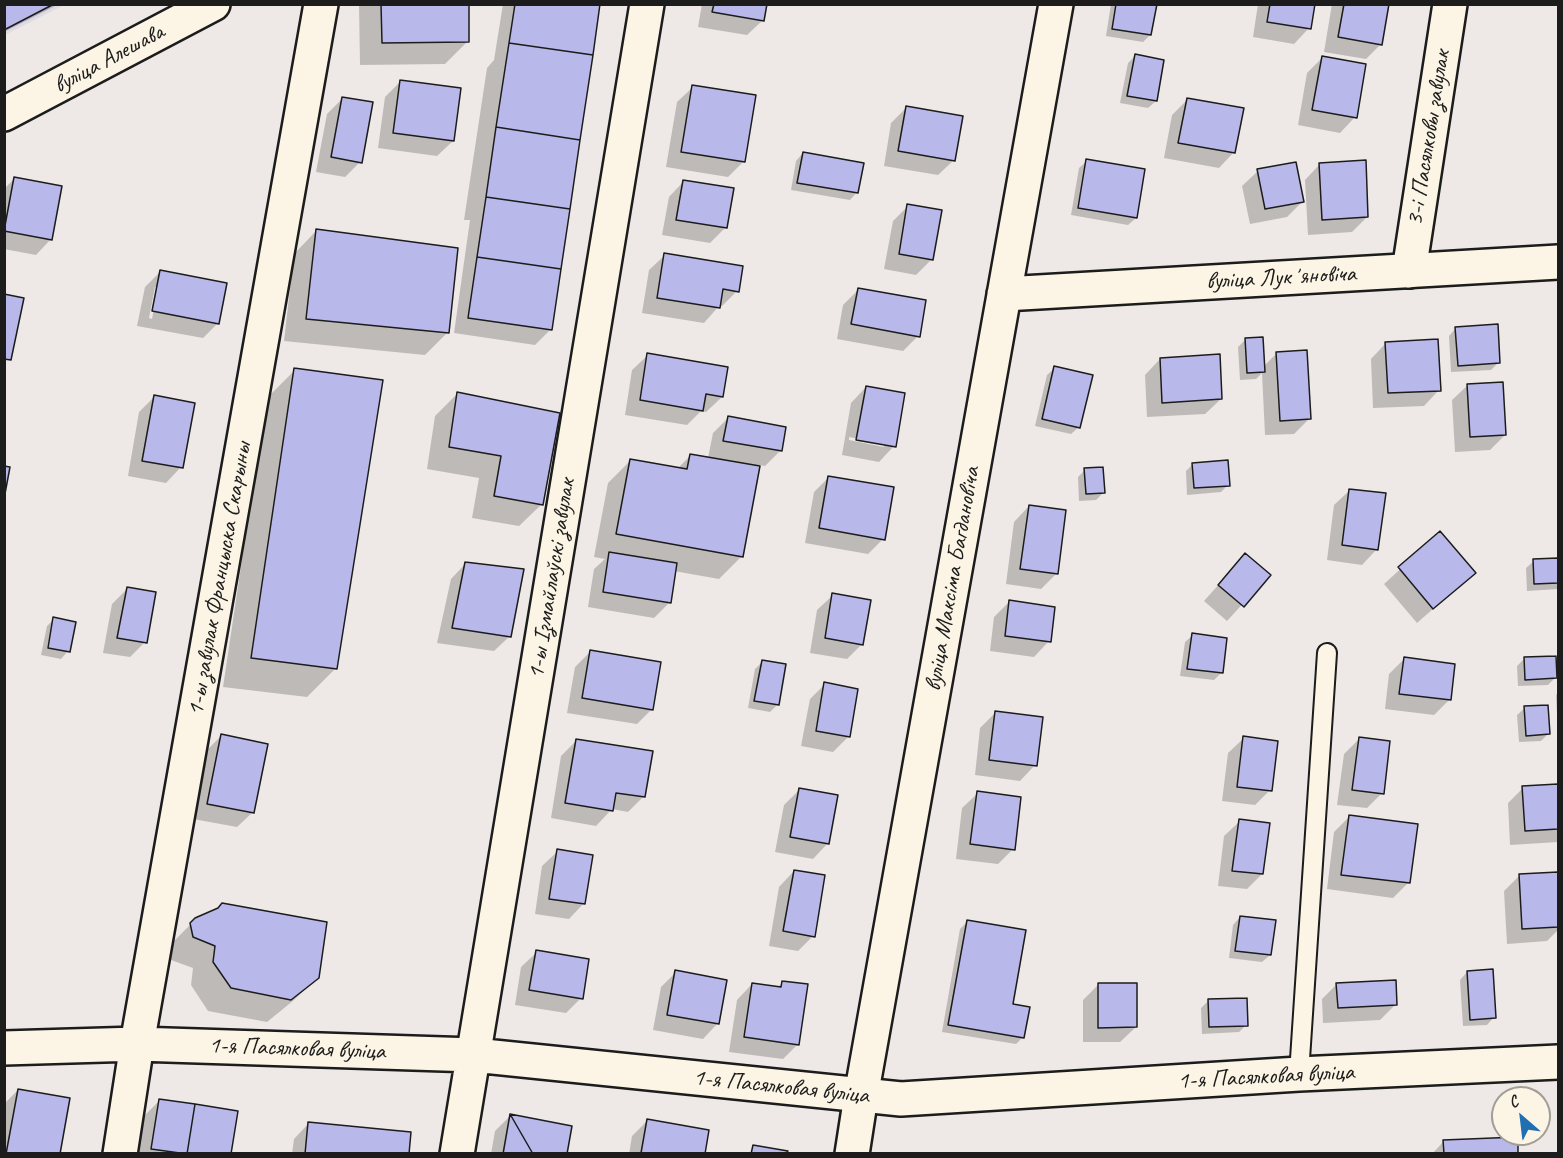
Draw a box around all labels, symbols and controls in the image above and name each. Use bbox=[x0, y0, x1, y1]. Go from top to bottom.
street label: вуліца Алешава bbox=[49, 18, 169, 100]
street label: 3-і Пасялковы завулак bbox=[1401, 48, 1457, 228]
street label: вуліца Лукʼяновіча bbox=[1205, 260, 1357, 296]
street label: 1-ы завулак Францыска Скарыны bbox=[182, 440, 258, 718]
street label: вуліца Максіма Багдановіча bbox=[919, 465, 987, 693]
street label: 1-ы Ізмайлаўскі завулак bbox=[522, 477, 582, 681]
street label: 1-я Пасялковая вуліца bbox=[208, 1032, 386, 1066]
street label: 1-я Пасялковая вуліца bbox=[1177, 1058, 1355, 1096]
street label: 1-я Пасялковая вуліца bbox=[692, 1063, 870, 1111]
north arrow bbox=[1491, 1086, 1551, 1146]
text: С bbox=[1505, 1091, 1522, 1113]

